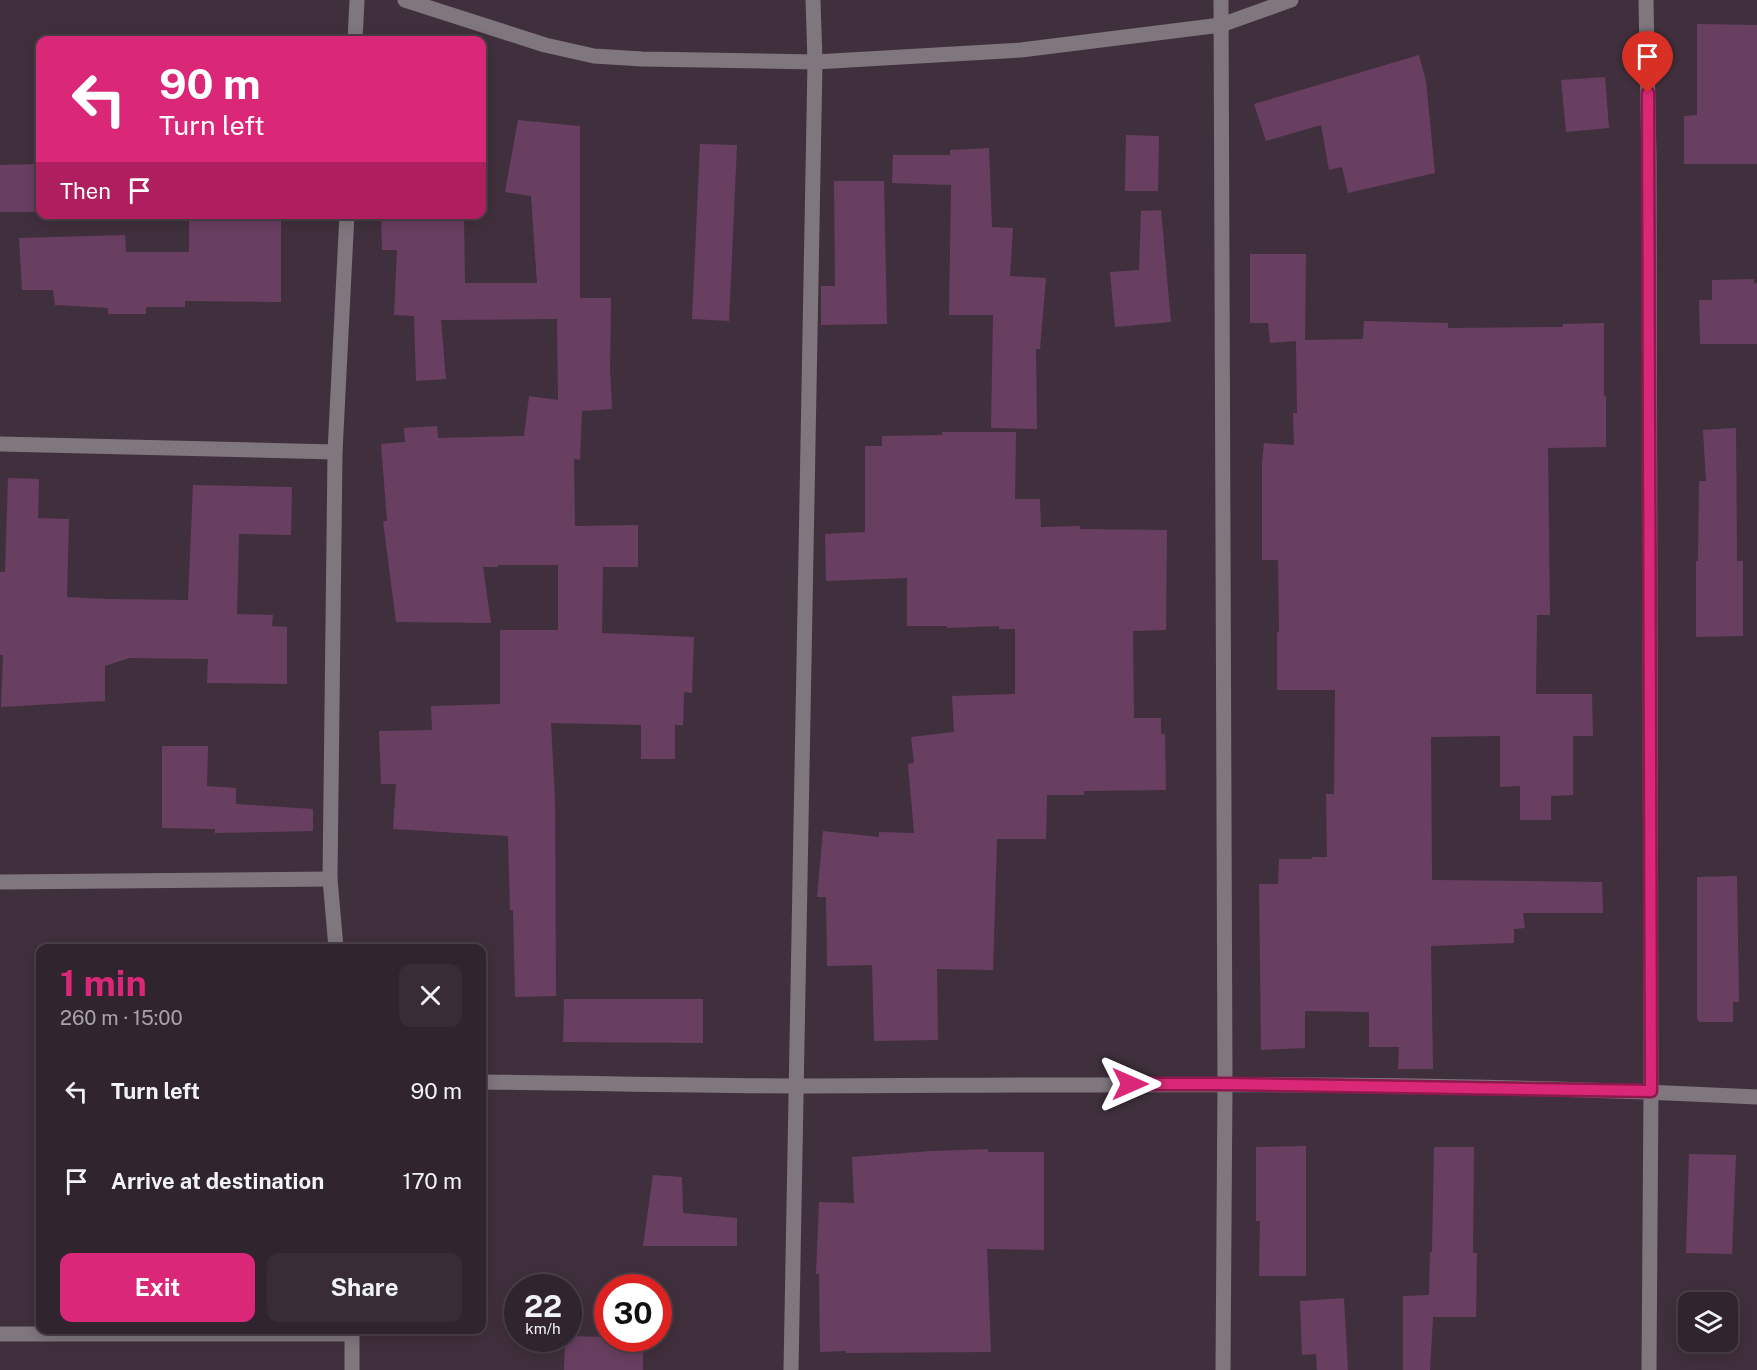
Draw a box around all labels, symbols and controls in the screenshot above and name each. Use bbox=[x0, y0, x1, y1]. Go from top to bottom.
pin bbox=[1622, 31, 1673, 93]
icon: arrive bbox=[1631, 40, 1664, 73]
text: 90 m bbox=[159, 59, 261, 108]
icon: left bbox=[60, 60, 138, 138]
text: Turn left bbox=[159, 109, 265, 141]
icon: arrive bbox=[123, 174, 156, 207]
text: Then bbox=[60, 178, 111, 204]
text: 1 min bbox=[60, 962, 147, 1004]
button: close bbox=[399, 964, 462, 1027]
text: 260 m · 15:00 bbox=[60, 1006, 183, 1030]
position arrow bbox=[1098, 1052, 1162, 1116]
icon: left bbox=[60, 1075, 93, 1108]
text: Turn left bbox=[111, 1078, 200, 1104]
text: 90 m bbox=[411, 1078, 462, 1104]
icon: arrive bbox=[60, 1165, 93, 1198]
text: Arrive at destination bbox=[111, 1168, 324, 1194]
text: 170 m bbox=[402, 1168, 462, 1194]
button: Exit bbox=[60, 1253, 255, 1322]
button: Share bbox=[267, 1253, 462, 1322]
speed limit sign: 30 bbox=[594, 1274, 672, 1352]
text: 22 bbox=[524, 1288, 562, 1324]
map controls bbox=[1678, 1292, 1738, 1352]
button: layers bbox=[1678, 1292, 1738, 1352]
text: km/h bbox=[525, 1320, 561, 1337]

